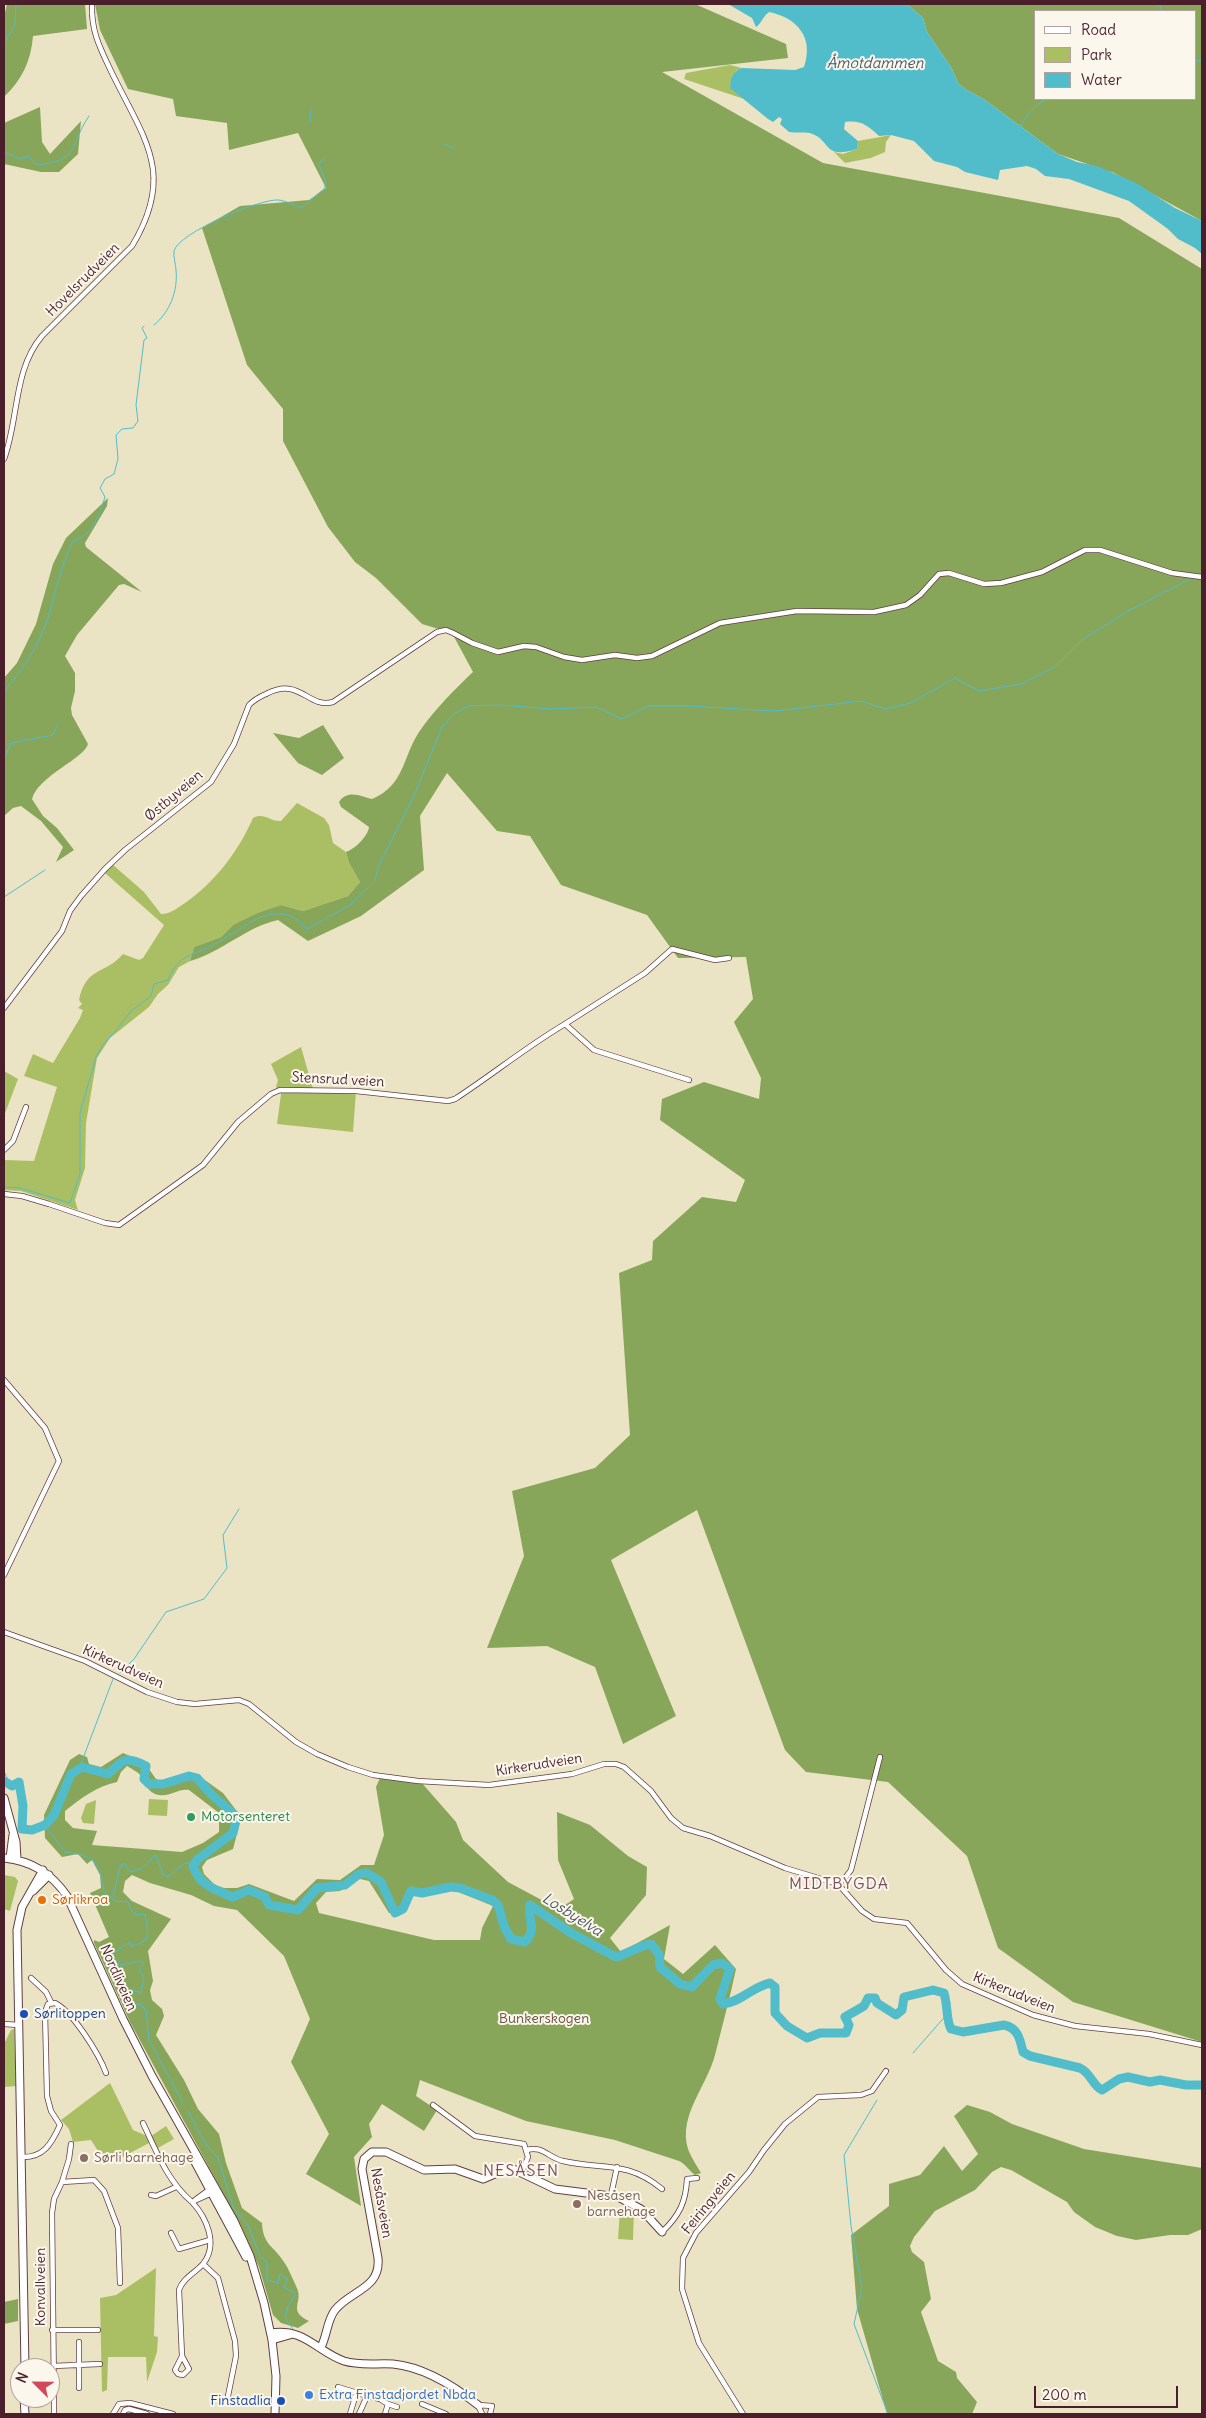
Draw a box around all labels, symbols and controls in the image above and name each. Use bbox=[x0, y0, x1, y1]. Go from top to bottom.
legend bbox=[1034, 10, 1196, 100]
text: Road bbox=[1081, 20, 1116, 39]
text: Park bbox=[1081, 45, 1112, 64]
water label: Åmotdammen bbox=[827, 55, 923, 73]
text: Water bbox=[1081, 70, 1122, 89]
street label: Hovelsrudveien bbox=[43, 240, 123, 320]
street label: Østbyveien bbox=[142, 767, 206, 825]
street label: Stensrud veien bbox=[291, 1069, 385, 1091]
street label: Kirkerudveien bbox=[80, 1642, 166, 1692]
street label: Kirkerudveien bbox=[495, 1750, 583, 1780]
place label: Motorsenteret bbox=[201, 1809, 290, 1825]
marker: Motorsenteret bbox=[185, 1811, 197, 1823]
district label: MIDTBYGDA bbox=[788, 1874, 890, 1894]
water label: Losbyelva bbox=[539, 1890, 605, 1940]
place label: Sørlikroa bbox=[52, 1892, 108, 1908]
marker: Sørlikroa bbox=[36, 1894, 48, 1906]
street label: Nordliveien bbox=[96, 1942, 140, 2014]
street label: Kirkerudveien bbox=[970, 1969, 1058, 2017]
place label: Sørlitoppen bbox=[34, 2006, 106, 2022]
marker: Sørlitoppen bbox=[18, 2008, 30, 2020]
park label: Bunkerskogen bbox=[499, 2011, 589, 2027]
place label: Sørli barnehage bbox=[94, 2150, 193, 2166]
marker: Sørli barnehage bbox=[78, 2152, 90, 2164]
district label: NESÅSEN bbox=[482, 2161, 560, 2181]
street label: Nesåsveien bbox=[367, 2167, 395, 2239]
street label: Feiringveien bbox=[679, 2168, 739, 2238]
place label: Nesåsen barnehage bbox=[587, 2188, 655, 2220]
marker: Nesåsen barnehage bbox=[571, 2198, 583, 2210]
street label: Konvallveien bbox=[33, 2248, 49, 2326]
north arrow bbox=[10, 2358, 60, 2408]
text: N bbox=[12, 2370, 32, 2386]
scale bar bbox=[1036, 2376, 1180, 2408]
text: 200 m bbox=[1042, 2385, 1087, 2404]
place label: Extra Finstadjordet Nbda bbox=[319, 2387, 476, 2403]
marker: Extra Finstadjordet Nbda bbox=[303, 2389, 315, 2401]
place label: Finstadlia bbox=[210, 2393, 271, 2409]
marker: Finstadlia bbox=[275, 2395, 287, 2407]

